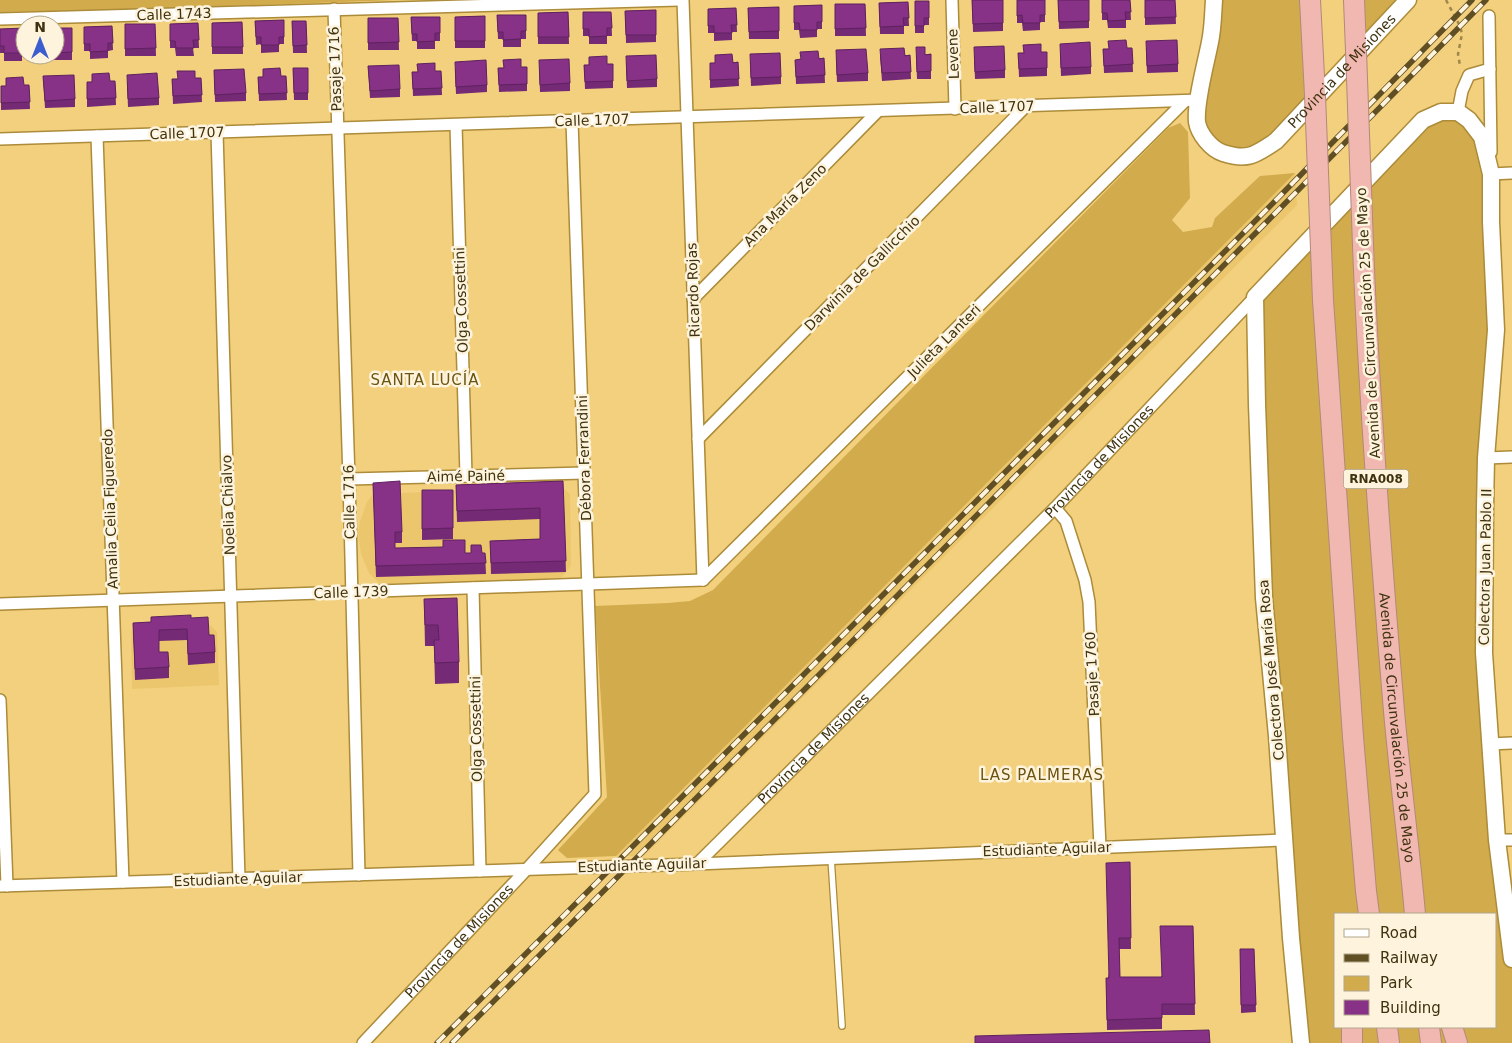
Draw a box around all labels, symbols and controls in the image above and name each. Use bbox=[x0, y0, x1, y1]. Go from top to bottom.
street label: Calle 1743 bbox=[136, 5, 212, 23]
street label: Provincia de Misiones bbox=[1284, 10, 1399, 131]
north arrow bbox=[15, 15, 65, 65]
text: N bbox=[34, 19, 46, 35]
street label: Pasaje 1716 bbox=[326, 26, 344, 112]
street label: Levene bbox=[944, 28, 962, 80]
street label: Calle 1707 bbox=[959, 98, 1035, 116]
street label: Calle 1707 bbox=[554, 111, 630, 129]
street label: Calle 1707 bbox=[149, 124, 225, 142]
street label: Ana María Zeno bbox=[740, 160, 830, 250]
street label: Avenida de Circunvalación 25 de Mayo bbox=[1353, 187, 1383, 459]
street label: Darwinia de Gallicchio bbox=[801, 212, 923, 334]
street label: Ricardo Rojas bbox=[683, 242, 703, 338]
street label: Olga Cossettini bbox=[451, 247, 471, 353]
street label: Julieta Lanteri bbox=[903, 301, 984, 382]
district label: SANTA LUCÍA bbox=[370, 370, 480, 389]
street label: Débora Ferrandini bbox=[574, 395, 594, 521]
street label: Provincia de Misiones bbox=[1041, 401, 1157, 522]
street label: Amalia Celia Figueredo bbox=[99, 428, 121, 590]
street label: Noelia Chialvo bbox=[218, 455, 238, 555]
street label: Calle 1716 bbox=[340, 464, 358, 540]
street label: Aimé Painé bbox=[427, 467, 505, 485]
road number: RNA008 bbox=[1344, 469, 1408, 488]
street label: Colectora Juan Pablo II bbox=[1476, 489, 1494, 645]
street label: Colectora José María Rosa bbox=[1255, 579, 1287, 761]
street label: Calle 1739 bbox=[313, 583, 389, 601]
street label: Avenida de Circunvalación 25 de Mayo bbox=[1376, 592, 1418, 864]
street label: Pasaje 1760 bbox=[1082, 631, 1102, 717]
street label: Olga Cossettini bbox=[467, 676, 485, 782]
street label: Provincia de Misiones bbox=[754, 690, 872, 807]
district label: LAS PALMERAS bbox=[980, 766, 1104, 784]
street label: Estudiante Aguilar bbox=[982, 839, 1112, 859]
street label: Estudiante Aguilar bbox=[577, 855, 707, 875]
street label: Estudiante Aguilar bbox=[173, 869, 303, 889]
street label: Provincia de Misiones bbox=[402, 881, 516, 1001]
legend bbox=[1334, 913, 1497, 1028]
text: Road bbox=[1380, 924, 1418, 942]
text: Railway bbox=[1380, 949, 1438, 967]
text: Park bbox=[1380, 974, 1413, 992]
text: Building bbox=[1380, 999, 1441, 1017]

